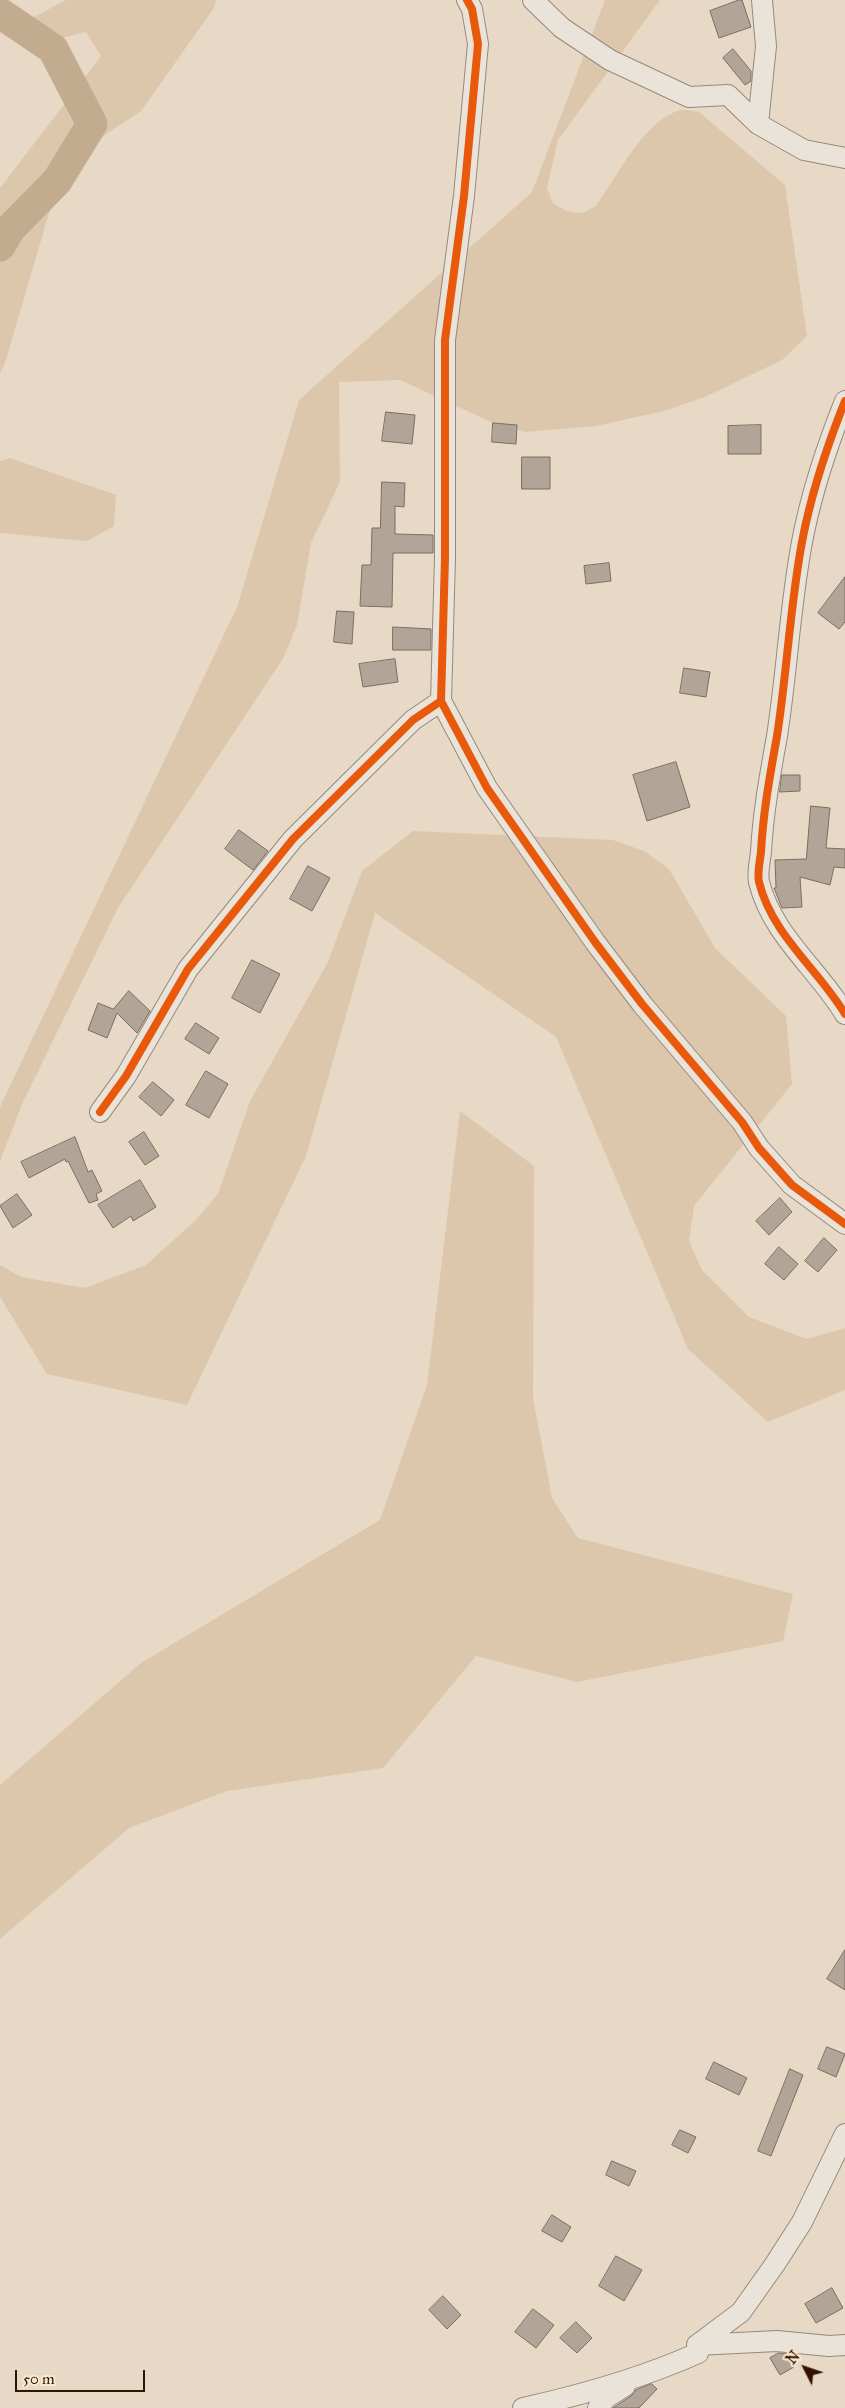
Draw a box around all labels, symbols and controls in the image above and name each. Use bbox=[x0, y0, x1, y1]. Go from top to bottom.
north arrow bbox=[780, 2343, 830, 2393]
text: N bbox=[783, 2348, 804, 2368]
scale bar bbox=[18, 2360, 148, 2392]
text: 50 m bbox=[23, 2370, 55, 2388]

